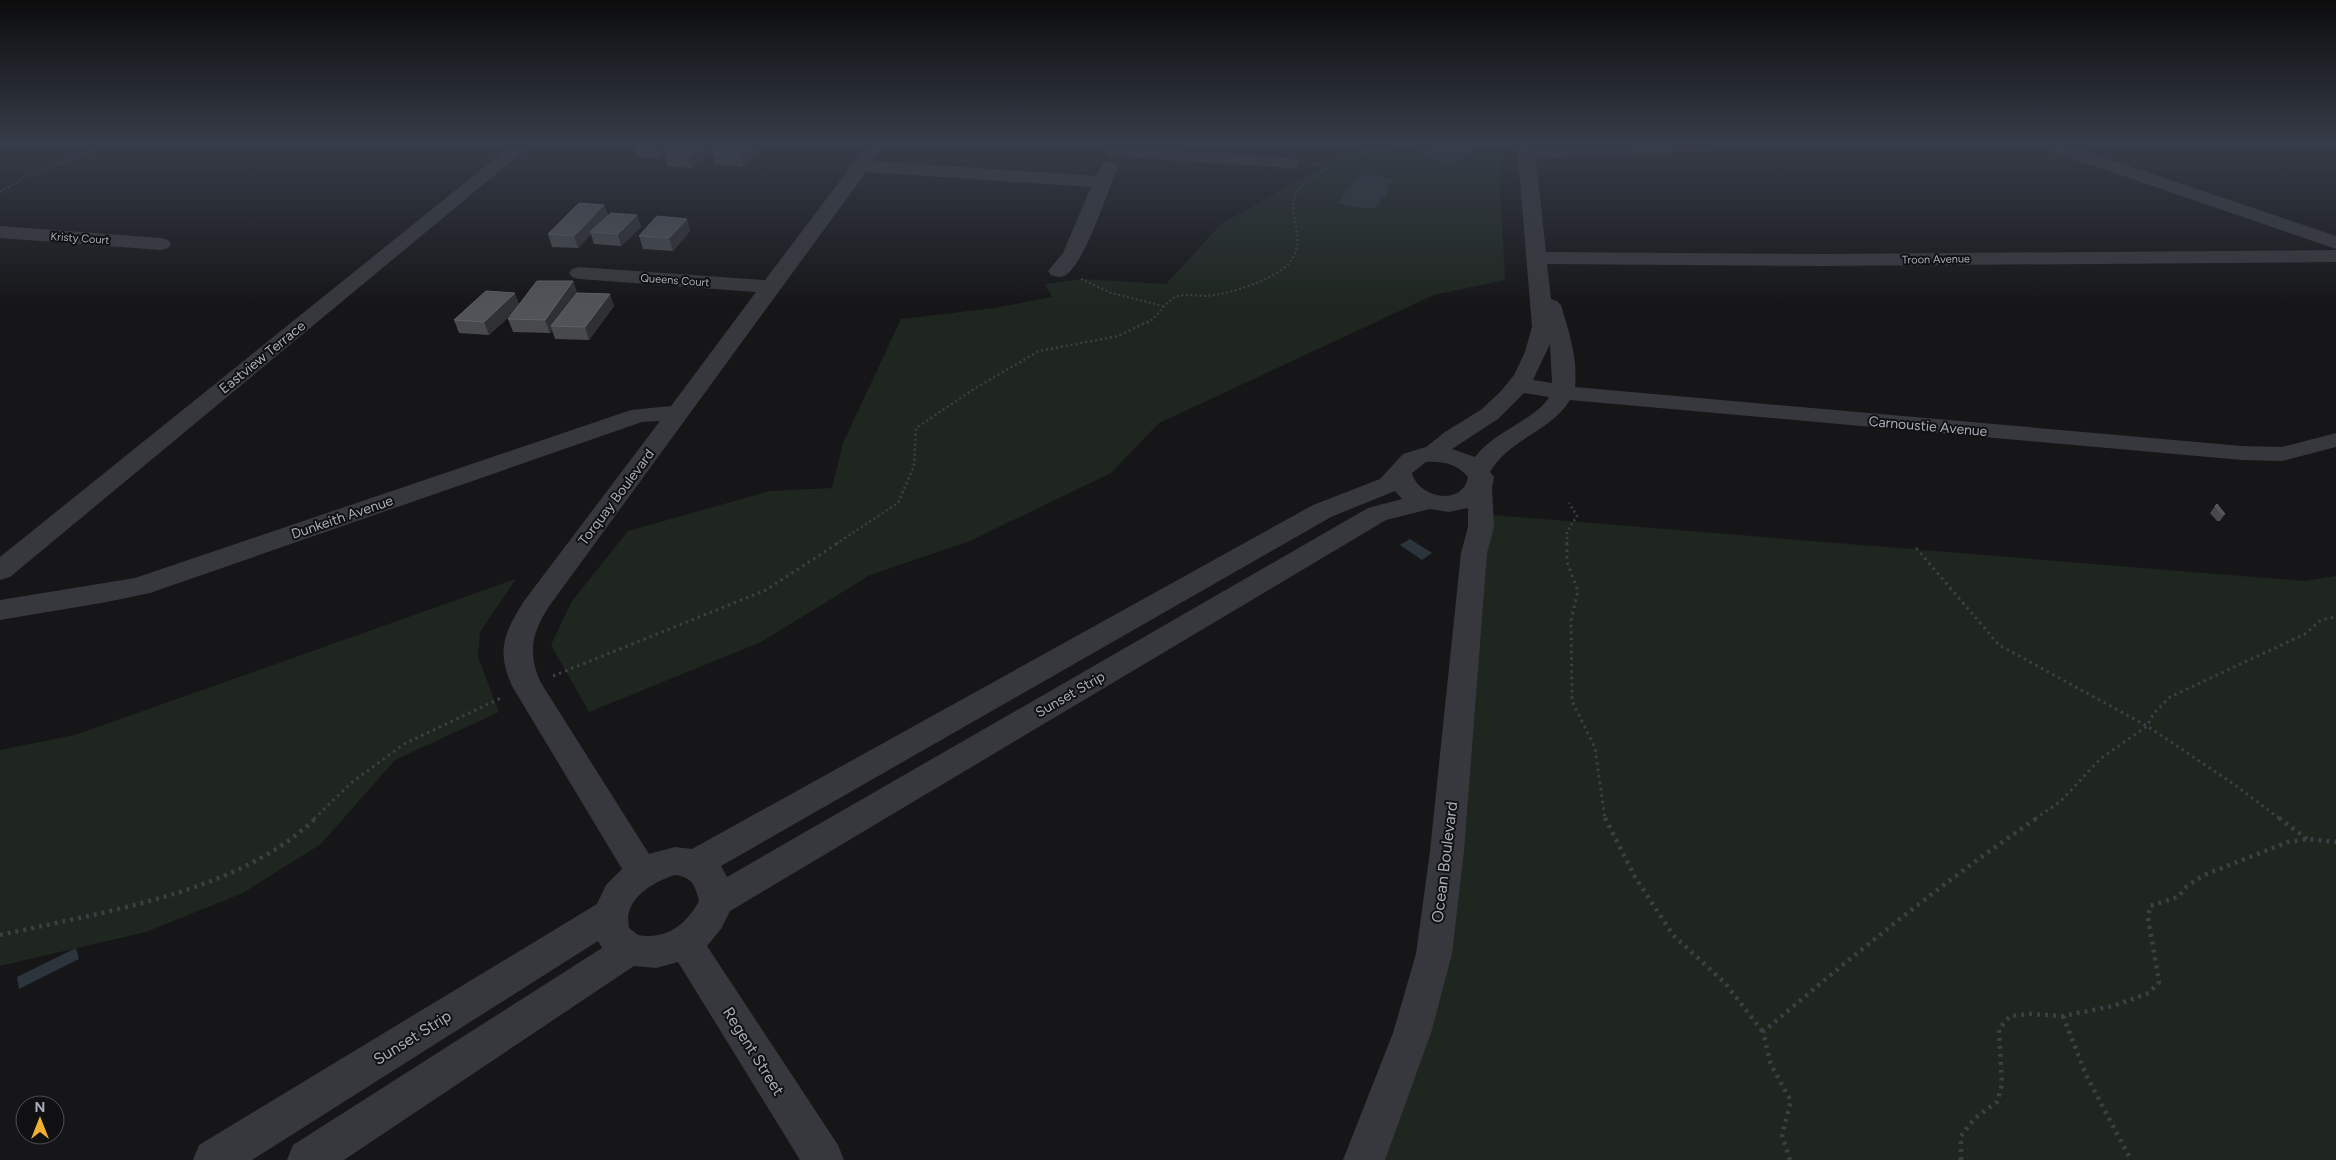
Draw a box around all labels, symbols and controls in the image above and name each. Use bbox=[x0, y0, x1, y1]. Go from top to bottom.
street label: Kristy Court bbox=[50, 230, 110, 247]
street label: Troon Avenue bbox=[1902, 252, 1970, 267]
street label: Queens Court bbox=[640, 272, 710, 289]
street label: Eastview Terrace bbox=[216, 317, 309, 397]
street label: Carnoustie Avenue bbox=[1868, 413, 1988, 440]
street label: Torquay Boulevard bbox=[575, 446, 658, 549]
street label: Dunkeith Avenue bbox=[289, 492, 396, 543]
street label: Sunset Strip bbox=[1033, 668, 1108, 721]
street label: Ocean Boulevard bbox=[1428, 800, 1461, 924]
street label: Regent Street bbox=[719, 1004, 788, 1099]
street label: Sunset Strip bbox=[370, 1006, 455, 1069]
north arrow bbox=[15, 1095, 65, 1145]
text: N bbox=[35, 1099, 45, 1116]

